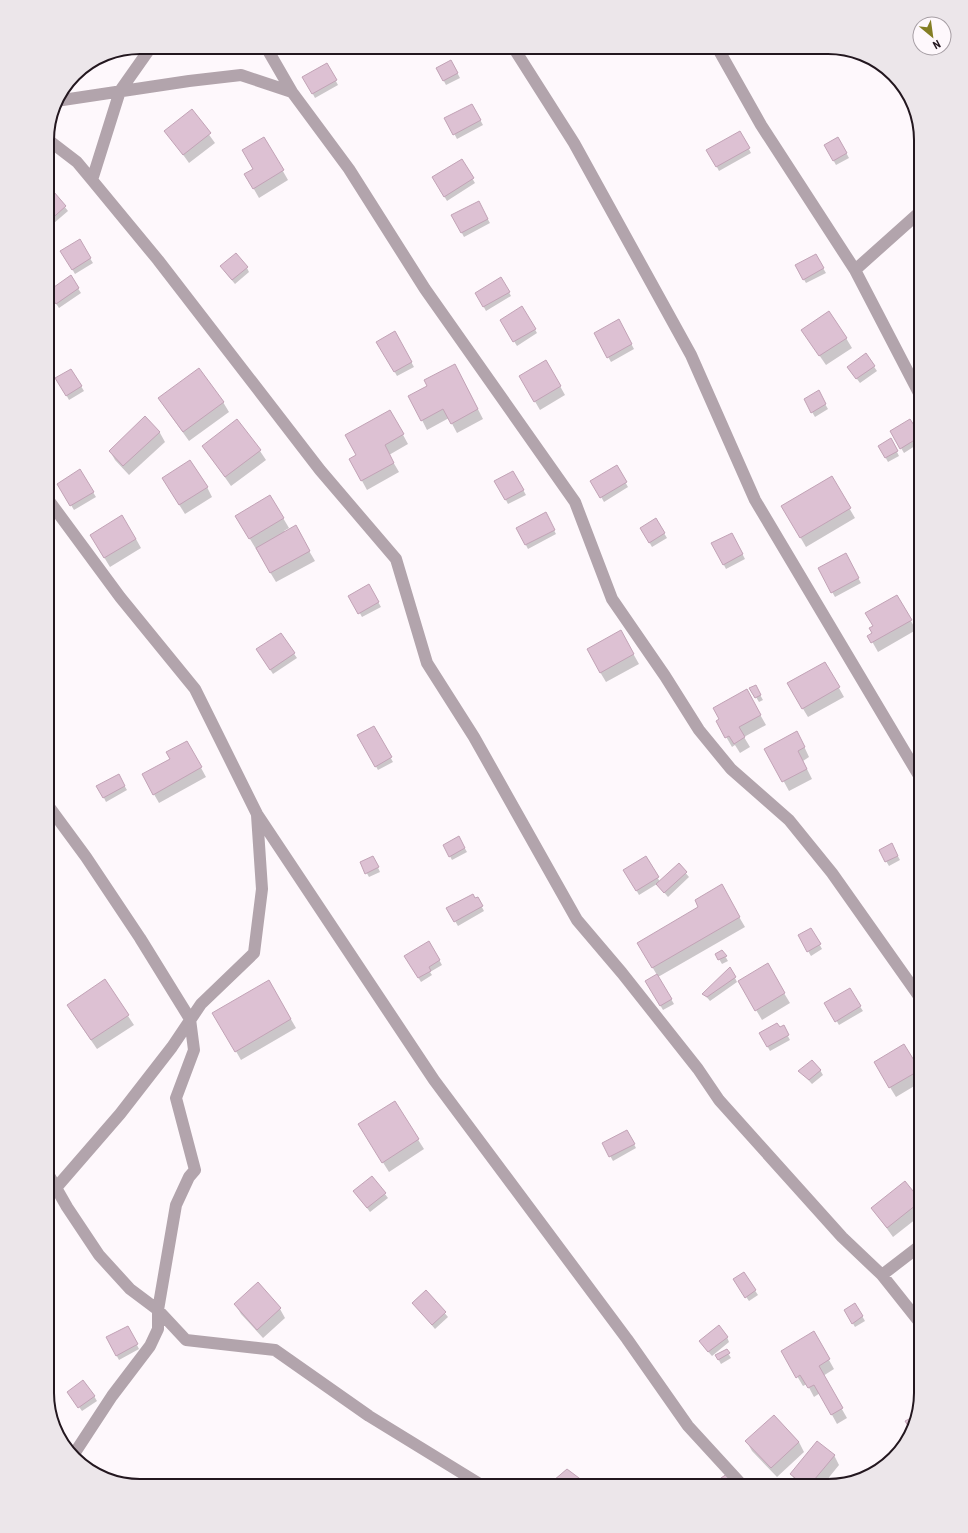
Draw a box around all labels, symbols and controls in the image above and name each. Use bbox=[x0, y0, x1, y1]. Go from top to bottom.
north arrow bbox=[912, 16, 952, 56]
text: N bbox=[930, 37, 943, 52]

